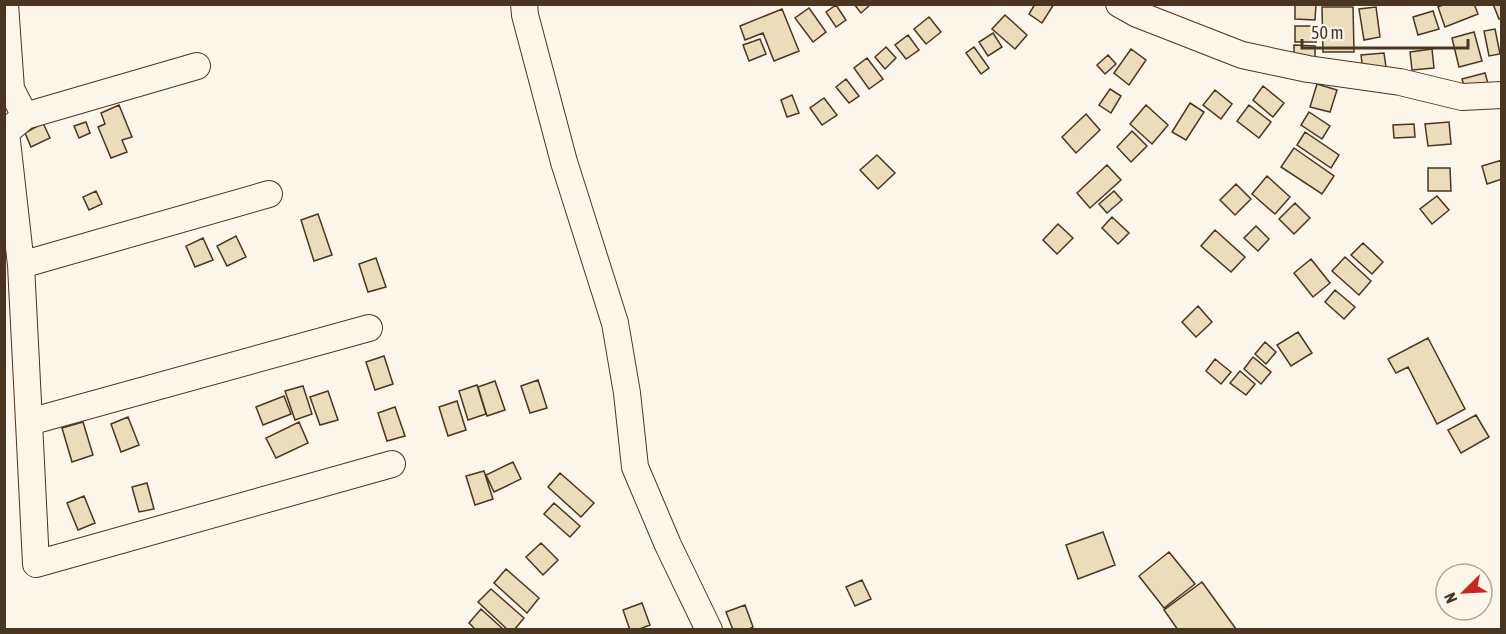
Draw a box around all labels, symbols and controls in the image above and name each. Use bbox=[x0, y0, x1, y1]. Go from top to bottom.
scale bar bbox=[1302, 12, 1468, 50]
text: 50 m bbox=[1311, 22, 1343, 43]
north arrow bbox=[1434, 562, 1494, 622]
text: N bbox=[1440, 590, 1460, 606]

